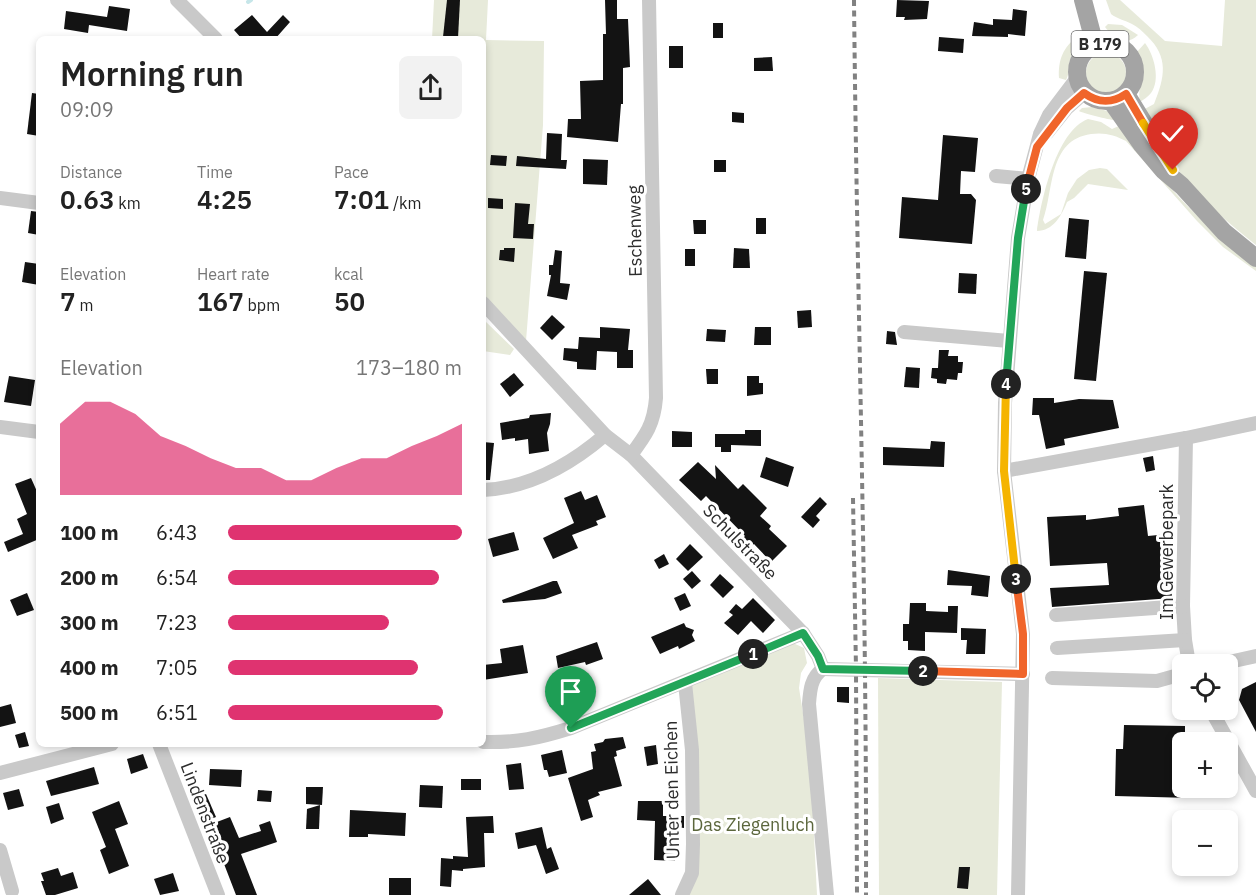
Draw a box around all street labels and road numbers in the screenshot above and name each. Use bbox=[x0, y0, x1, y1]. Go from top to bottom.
road number: B 179 bbox=[1072, 31, 1128, 57]
street label: Eschenweg bbox=[622, 184, 647, 277]
street label: Im Gewerbepark bbox=[1155, 483, 1178, 620]
street label: Schulstraße bbox=[698, 499, 783, 585]
street label: Unter den Eichen bbox=[659, 721, 684, 859]
street label: Lindenstraße bbox=[176, 759, 235, 867]

